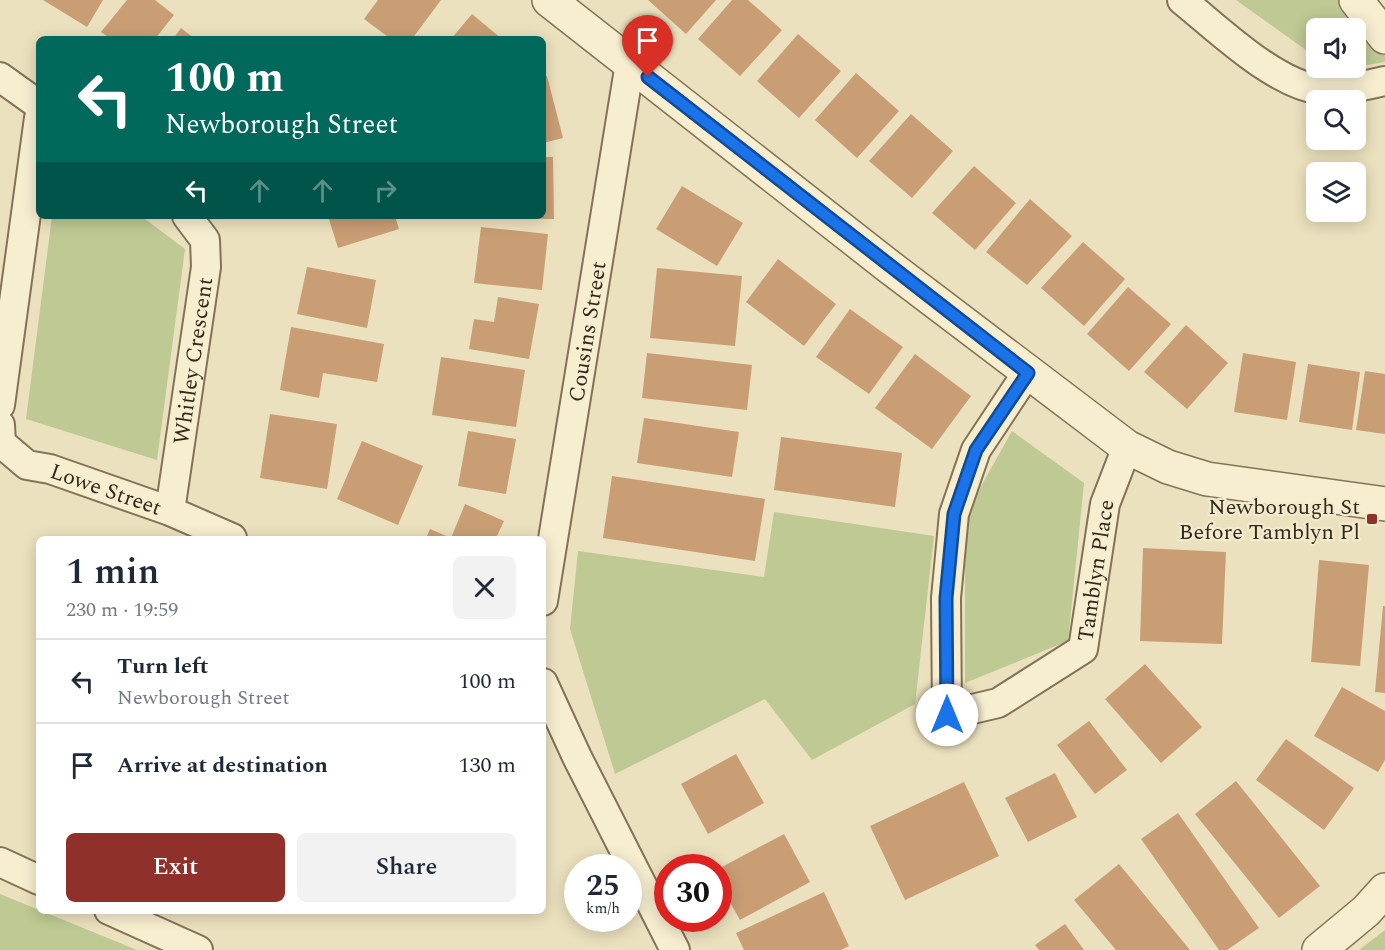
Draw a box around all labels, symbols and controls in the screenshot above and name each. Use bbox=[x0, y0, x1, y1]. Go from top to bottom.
pin bbox=[622, 15, 673, 77]
map controls bbox=[1306, 18, 1366, 222]
button: sound bbox=[1306, 18, 1366, 78]
icon: arrive bbox=[631, 24, 664, 57]
text: 100 m bbox=[165, 47, 284, 110]
icon: left bbox=[66, 60, 144, 138]
button: search bbox=[1306, 90, 1366, 150]
text: Newborough Street bbox=[165, 104, 398, 146]
button: layers bbox=[1306, 162, 1366, 222]
icon: left bbox=[180, 174, 213, 207]
icon: ahead bbox=[243, 174, 276, 207]
icon: ahead bbox=[306, 174, 339, 207]
icon: right bbox=[369, 174, 402, 207]
street label: Cousins Street bbox=[560, 259, 616, 405]
street label: Whitley Crescent bbox=[165, 275, 222, 447]
street label: Lowe Street bbox=[45, 455, 166, 525]
place label: Newborough St Before Tamblyn Pl bbox=[1179, 491, 1360, 549]
street label: Tamblyn Place bbox=[1069, 497, 1123, 644]
marker: Newborough St Before Tamblyn Pl bbox=[1365, 512, 1379, 526]
text: 1 min bbox=[66, 545, 159, 600]
button: close bbox=[453, 556, 516, 619]
text: 230 m · 19:59 bbox=[66, 595, 178, 625]
text: Turn left bbox=[117, 650, 209, 683]
icon: left bbox=[66, 665, 99, 698]
text: 100 m bbox=[459, 665, 516, 698]
text: Newborough Street bbox=[117, 683, 290, 713]
position arrow bbox=[915, 683, 979, 747]
icon: arrive bbox=[66, 749, 99, 782]
text: Arrive at destination bbox=[117, 749, 328, 782]
text: 130 m bbox=[459, 749, 516, 782]
button: Exit bbox=[66, 833, 285, 902]
button: Share bbox=[297, 833, 516, 902]
speed limit sign: 30 bbox=[654, 854, 732, 932]
text: 25 bbox=[586, 863, 620, 909]
text: km/h bbox=[586, 897, 620, 920]

